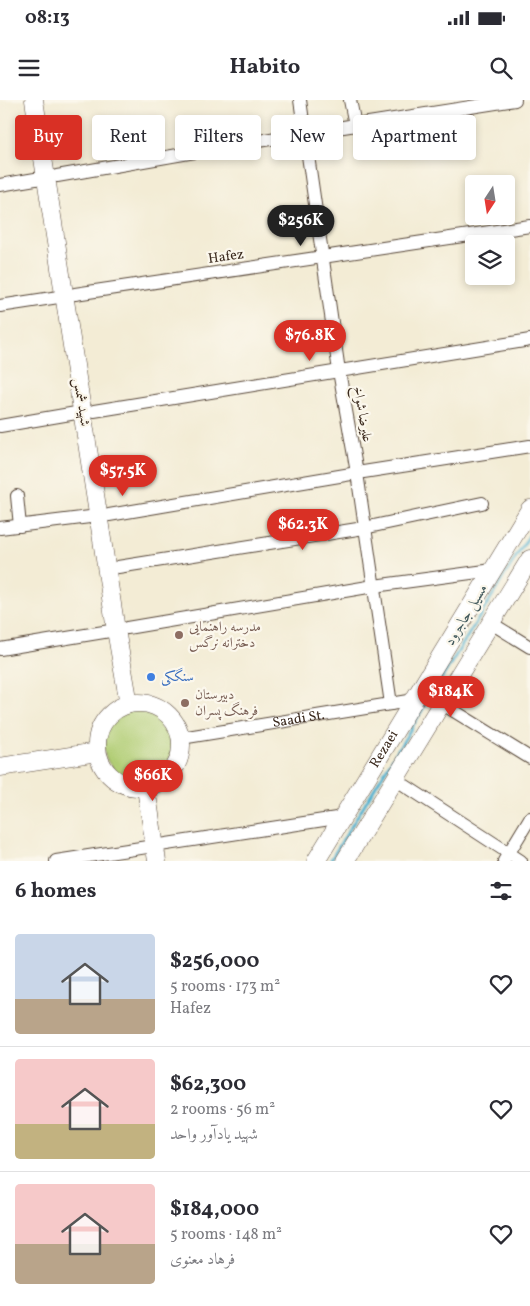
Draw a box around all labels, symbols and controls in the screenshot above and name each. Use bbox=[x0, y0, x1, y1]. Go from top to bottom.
text: 08:13 bbox=[25, 5, 70, 31]
text: Habito bbox=[230, 52, 300, 83]
icon: menu bbox=[15, 54, 43, 82]
icon: search bbox=[487, 54, 515, 82]
chip: Buy bbox=[15, 115, 82, 160]
chip: Rent bbox=[92, 115, 165, 160]
chip: Filters bbox=[175, 115, 261, 160]
chip: New bbox=[271, 115, 343, 160]
chip: Apartment bbox=[353, 115, 476, 160]
north arrow bbox=[465, 175, 515, 225]
map controls bbox=[465, 175, 515, 285]
pin: $256K bbox=[266, 204, 336, 247]
text: $256K bbox=[278, 210, 324, 232]
button: layers bbox=[465, 235, 515, 285]
street label: Hafez bbox=[207, 245, 245, 269]
pin: $76.8K bbox=[269, 320, 351, 362]
text: $76.8K bbox=[285, 325, 335, 347]
street label: شهید شمس bbox=[68, 376, 94, 428]
street label: علیرضا شواخ bbox=[346, 384, 376, 444]
pin: $57.5K bbox=[82, 454, 164, 497]
text: $57.5K bbox=[100, 460, 146, 482]
pin: $62.3K bbox=[262, 508, 344, 551]
text: $62.3K bbox=[278, 514, 328, 536]
water label: مسیل جاجرود bbox=[440, 580, 494, 650]
place label: مدرسه راهنمایی دخترانه نرگس bbox=[189, 618, 261, 653]
marker: مدرسه راهنمایی دخترانه نرگس bbox=[173, 629, 185, 641]
place label: سنگکی bbox=[161, 667, 194, 687]
marker: سنگکی bbox=[145, 671, 157, 683]
pin: $184K bbox=[416, 676, 486, 718]
text: $184K bbox=[429, 681, 473, 703]
place label: دبیرستان فرهنگ پسران bbox=[195, 686, 258, 721]
marker: دبیرستان فرهنگ پسران bbox=[179, 697, 191, 709]
street label: Saadi St. bbox=[271, 705, 326, 733]
street label: Rezaei bbox=[365, 727, 403, 771]
pin: $66K bbox=[123, 760, 183, 802]
text: $66K bbox=[134, 765, 172, 787]
text: 6 homes bbox=[15, 877, 96, 906]
icon: filters bbox=[487, 877, 515, 905]
text: $256,000 bbox=[170, 947, 260, 976]
icon: home bbox=[55, 954, 115, 1014]
icon: heart bbox=[487, 970, 515, 998]
text: 5 rooms · 173 m² bbox=[170, 976, 280, 998]
text: Hafez bbox=[170, 998, 211, 1020]
text: $62,300 bbox=[170, 1070, 246, 1099]
icon: home bbox=[55, 1079, 115, 1139]
icon: heart bbox=[487, 1095, 515, 1123]
text: 2 rooms · 56 m² bbox=[170, 1099, 275, 1121]
text: شهید یادآور واحد bbox=[170, 1124, 258, 1146]
text: $184,000 bbox=[170, 1195, 259, 1224]
icon: home bbox=[55, 1204, 115, 1264]
icon: heart bbox=[487, 1220, 515, 1248]
text: 5 rooms · 148 m² bbox=[170, 1224, 282, 1246]
text: فرهاد معنوی bbox=[170, 1249, 235, 1271]

